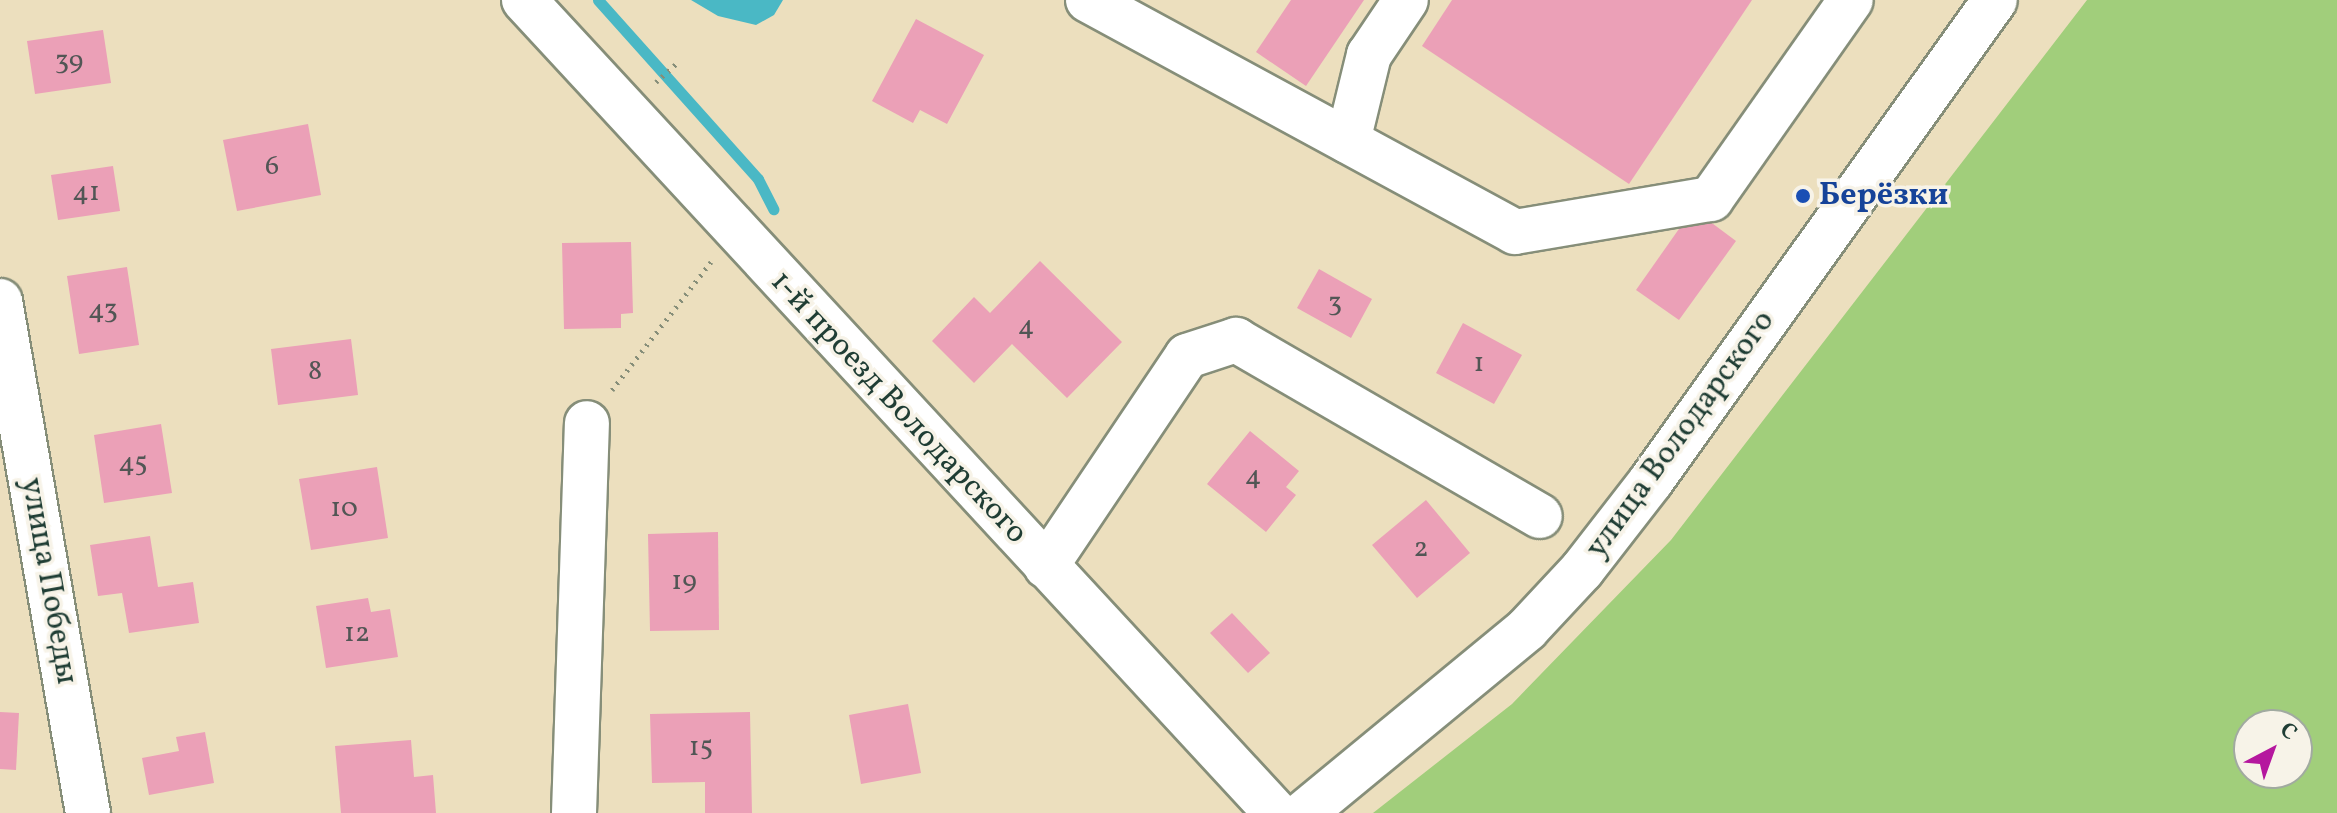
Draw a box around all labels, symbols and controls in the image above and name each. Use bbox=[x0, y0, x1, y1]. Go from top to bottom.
house number: 39 bbox=[55, 45, 83, 79]
house number: 6 bbox=[265, 150, 279, 184]
house number: 41 bbox=[72, 176, 100, 210]
place label: Берёзки bbox=[1819, 177, 1948, 215]
marker: Берёзки bbox=[1794, 187, 1812, 205]
street label: 1-й проезд Володарского bbox=[761, 263, 1035, 553]
house number: 3 bbox=[1328, 287, 1342, 321]
house number: 43 bbox=[88, 294, 118, 328]
street label: улица Володарского bbox=[1578, 304, 1784, 566]
house number: 4 bbox=[1018, 310, 1034, 344]
house number: 1 bbox=[1474, 347, 1484, 381]
house number: 8 bbox=[308, 355, 322, 389]
house number: 45 bbox=[118, 447, 148, 481]
house number: 4 bbox=[1245, 460, 1261, 494]
street label: улица Победы bbox=[11, 475, 85, 687]
house number: 10 bbox=[330, 492, 358, 526]
house number: 2 bbox=[1413, 532, 1429, 566]
house number: 19 bbox=[671, 565, 697, 599]
house number: 12 bbox=[344, 617, 370, 651]
north arrow bbox=[2233, 709, 2313, 789]
text: С bbox=[2272, 716, 2303, 748]
house number: 15 bbox=[689, 731, 713, 765]

